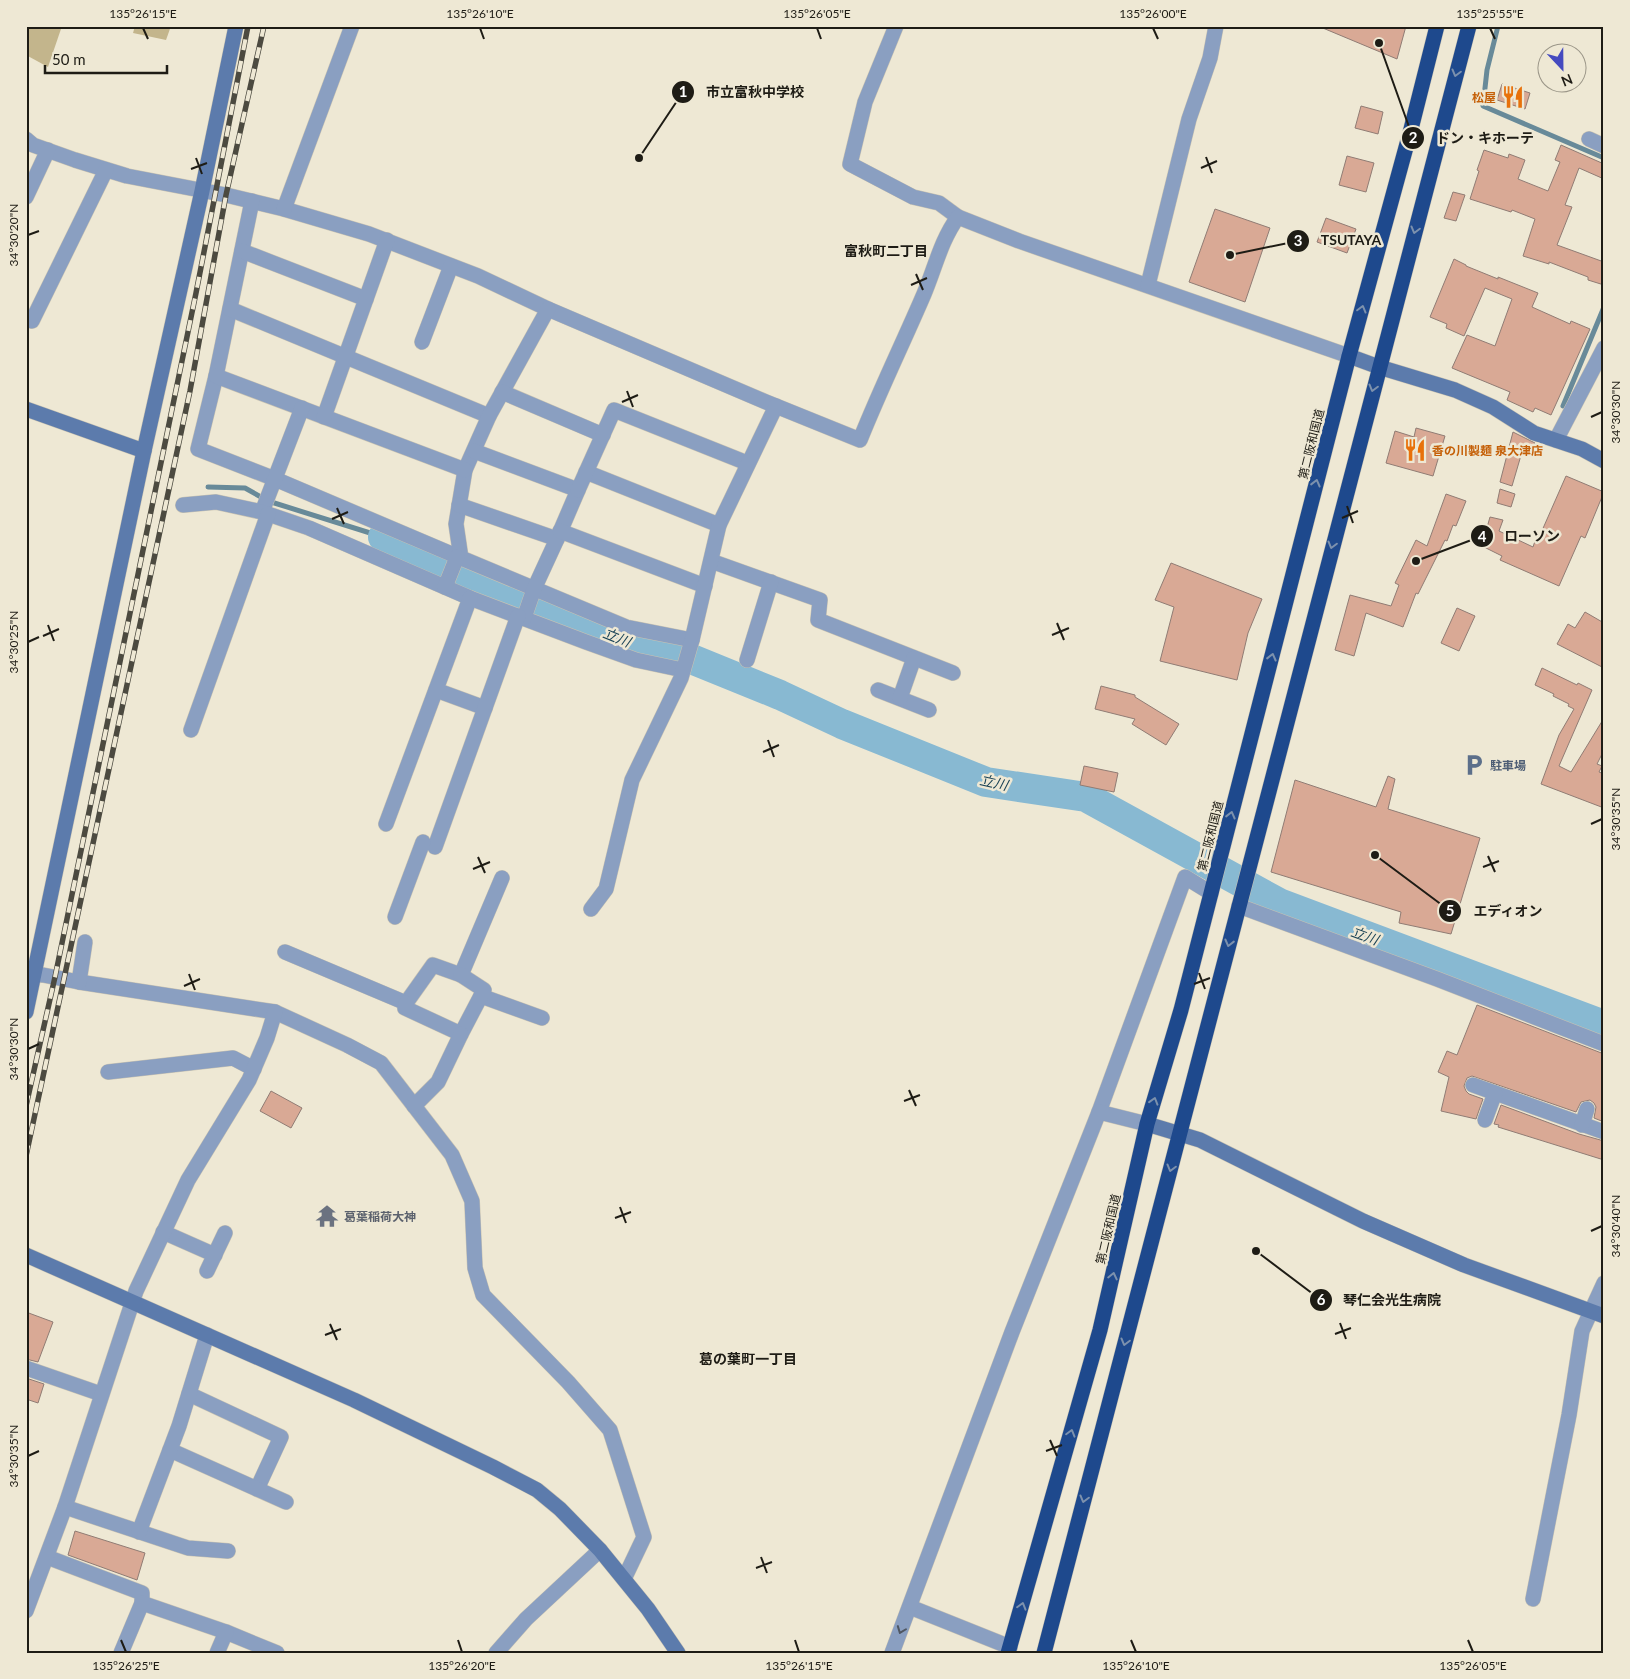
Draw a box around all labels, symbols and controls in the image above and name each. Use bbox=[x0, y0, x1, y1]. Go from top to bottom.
text: 135°26'15"E bbox=[109, 6, 177, 21]
text: 135°26'10"E bbox=[446, 6, 514, 21]
text: 135°26'05"E bbox=[783, 6, 851, 21]
text: 135°26'00"E bbox=[1119, 6, 1187, 21]
text: 135°25'55"E bbox=[1456, 6, 1524, 21]
scale bar bbox=[45, 42, 168, 74]
north arrow bbox=[1538, 42, 1588, 92]
text: 50 m bbox=[52, 50, 86, 68]
one-way arrow bbox=[1452, 69, 1462, 77]
text: N bbox=[1559, 71, 1575, 90]
callout: 市立富秋中学校 bbox=[671, 77, 814, 106]
text: 1 bbox=[679, 82, 687, 100]
text: 市立富秋中学校 bbox=[706, 83, 804, 100]
restaurant icon: 松屋 bbox=[1500, 84, 1526, 110]
place label: 松屋 bbox=[1472, 90, 1496, 105]
callout: ドン・キホーテ bbox=[1401, 123, 1544, 152]
text: 2 bbox=[1409, 128, 1418, 146]
text: ドン・キホーテ bbox=[1436, 129, 1534, 146]
text: 34°30'20"N bbox=[6, 204, 21, 266]
callout: TSUTAYA bbox=[1286, 226, 1391, 255]
one-way arrow bbox=[1410, 226, 1421, 235]
text: 3 bbox=[1294, 231, 1302, 249]
text: TSUTAYA bbox=[1321, 231, 1381, 248]
district label: 富秋町二丁目 bbox=[844, 242, 928, 259]
one-way arrow bbox=[1356, 305, 1366, 314]
text: 34°30'30"N bbox=[1608, 381, 1623, 443]
one-way arrow bbox=[1368, 383, 1379, 392]
street label: 第二阪和国道 bbox=[1295, 407, 1327, 481]
restaurant icon: 香の川製麺 泉大津店 bbox=[1402, 437, 1428, 463]
place label: 香の川製麺 泉大津店 bbox=[1432, 443, 1543, 458]
one-way arrow bbox=[1311, 479, 1321, 487]
callout: ローソン bbox=[1469, 522, 1570, 551]
text: 4 bbox=[1478, 527, 1487, 545]
text: ローソン bbox=[1504, 527, 1560, 544]
one-way arrow bbox=[1327, 540, 1338, 549]
text: 34°30'25"N bbox=[6, 611, 21, 673]
water label: 立川 bbox=[601, 624, 635, 651]
one-way arrow bbox=[1266, 653, 1277, 662]
parking icon: 駐車場 bbox=[1461, 752, 1487, 778]
place label: 駐車場 bbox=[1490, 758, 1526, 773]
water label: 立川 bbox=[978, 771, 1012, 794]
text: 34°30'35"N bbox=[1608, 788, 1623, 850]
street label: 第二阪和国道 bbox=[1194, 799, 1226, 873]
one-way arrow bbox=[1226, 811, 1236, 819]
callout: エディオン bbox=[1438, 896, 1553, 925]
text: 5 bbox=[1446, 901, 1454, 919]
text: エディオン bbox=[1473, 902, 1543, 919]
water label: 立川 bbox=[1349, 922, 1383, 948]
one-way arrow bbox=[1224, 938, 1235, 947]
text: 34°30'30"N bbox=[6, 1018, 21, 1080]
one-way arrow bbox=[1149, 1097, 1159, 1105]
one-way arrow bbox=[1166, 1164, 1177, 1173]
street label: 第二阪和国道 bbox=[1093, 1192, 1123, 1266]
text: 34°30'40"N bbox=[1608, 1195, 1623, 1257]
temple icon: 葛葉稲荷大神 bbox=[314, 1203, 340, 1229]
place label: 葛葉稲荷大神 bbox=[344, 1209, 416, 1224]
one-way arrow bbox=[1107, 1271, 1118, 1280]
callout: 琴仁会光生病院 bbox=[1308, 1285, 1451, 1314]
text: 6 bbox=[1317, 1290, 1326, 1308]
text: 琴仁会光生病院 bbox=[1343, 1291, 1441, 1308]
one-way arrow bbox=[1121, 1338, 1131, 1346]
district label: 葛の葉町一丁目 bbox=[699, 1350, 797, 1367]
text: 34°30'35"N bbox=[6, 1425, 21, 1487]
one-way arrow bbox=[1065, 1428, 1076, 1437]
one-way arrow bbox=[1079, 1495, 1090, 1504]
one-way arrow bbox=[1016, 1602, 1026, 1610]
one-way arrow bbox=[897, 1625, 907, 1633]
text: 135°26'25"E bbox=[92, 1658, 160, 1673]
text: 135°26'20"E bbox=[428, 1658, 496, 1673]
text: 135°26'15"E bbox=[765, 1658, 833, 1673]
text: 135°26'10"E bbox=[1102, 1658, 1170, 1673]
text: 135°26'05"E bbox=[1439, 1658, 1507, 1673]

